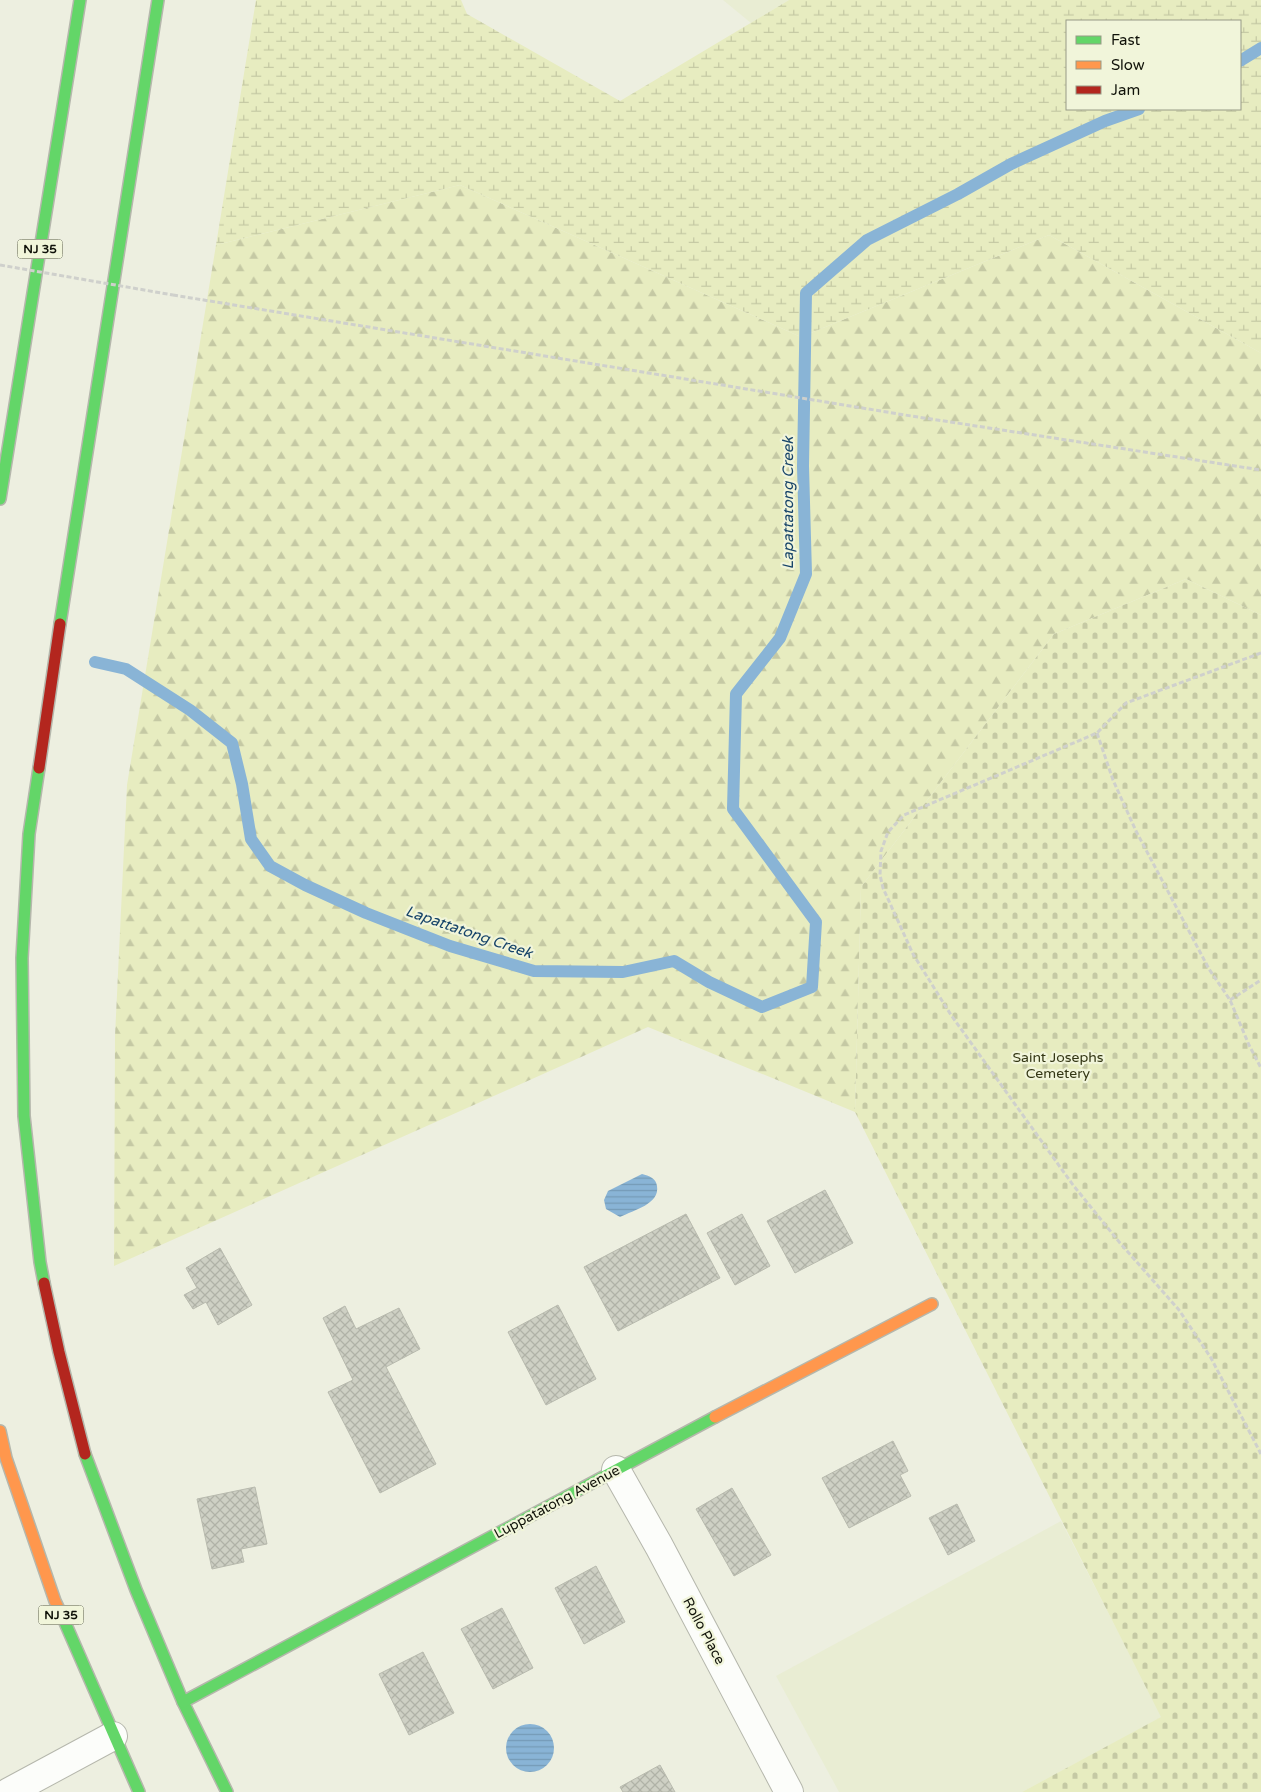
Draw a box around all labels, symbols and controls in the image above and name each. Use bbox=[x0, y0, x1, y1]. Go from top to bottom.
legend bbox=[1066, 20, 1241, 110]
text: Fast bbox=[1111, 31, 1141, 49]
text: Slow bbox=[1111, 56, 1145, 74]
text: Jam bbox=[1111, 81, 1140, 99]
road number: NJ 35 bbox=[18, 240, 62, 258]
water label: Lapattatong Creek bbox=[779, 435, 797, 569]
water label: Lapattatong Creek bbox=[403, 902, 536, 963]
park label: Saint Josephs Cemetery bbox=[1012, 1049, 1104, 1082]
street label: Luppatatong Avenue bbox=[491, 1462, 623, 1542]
street label: Rollo Place bbox=[679, 1595, 729, 1668]
road number: NJ 35 bbox=[38, 1606, 84, 1624]

